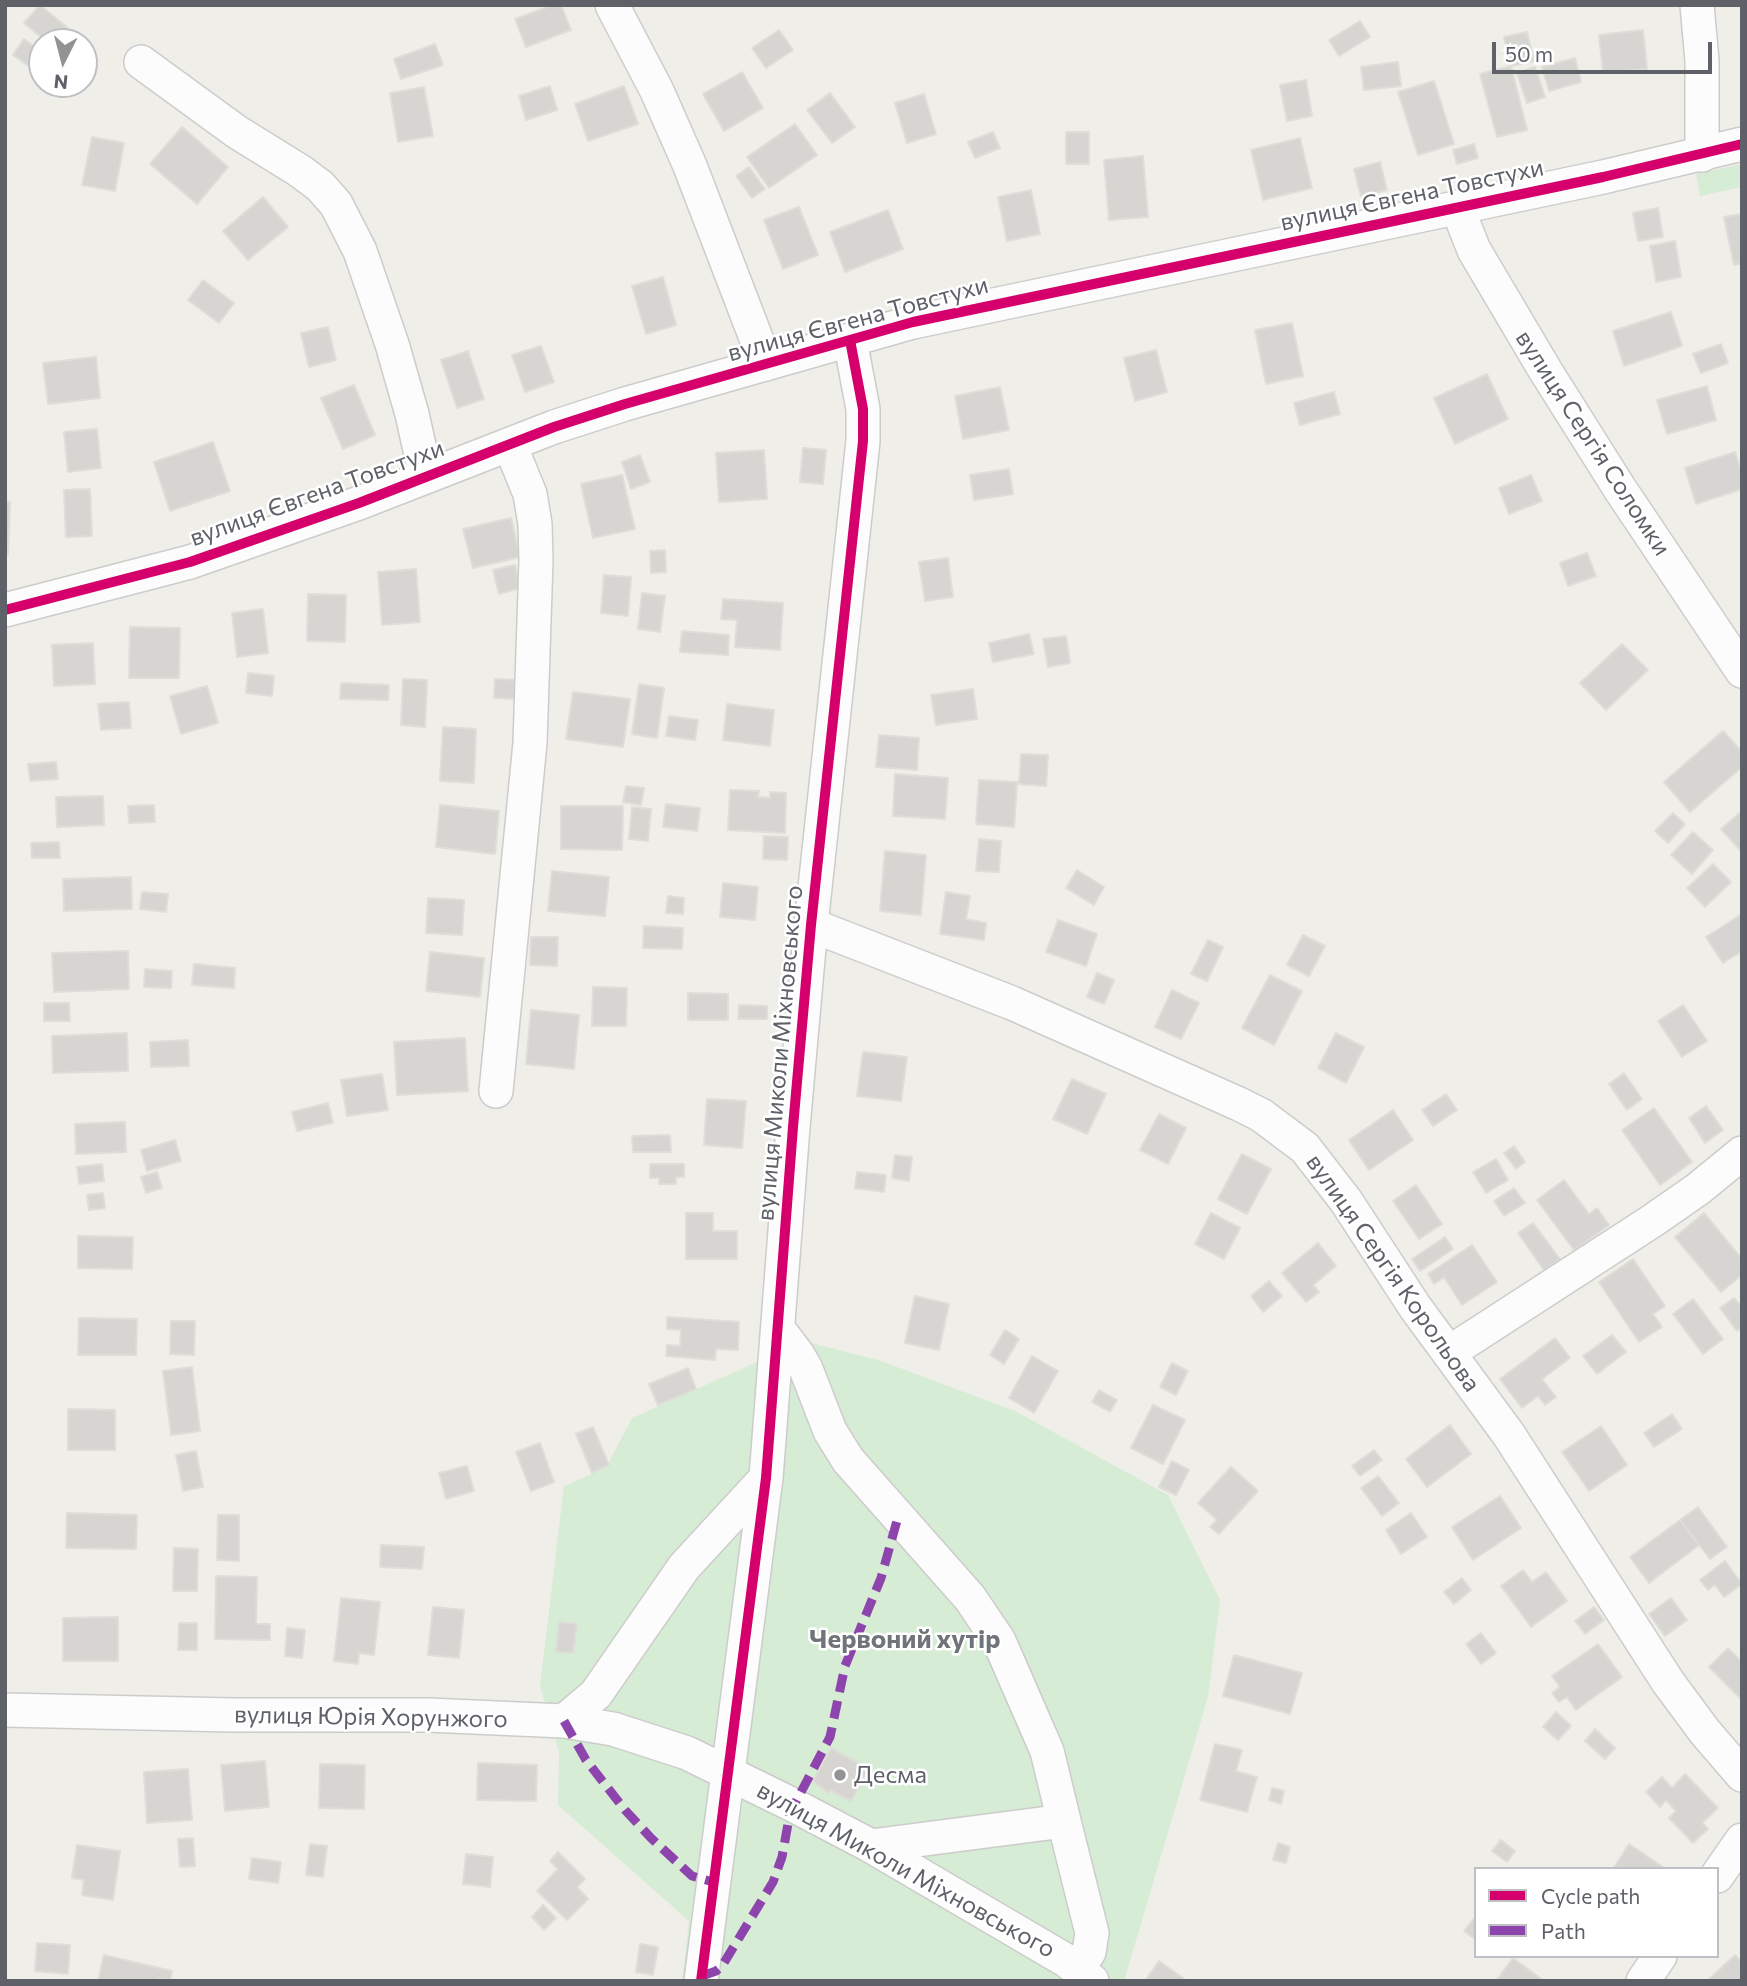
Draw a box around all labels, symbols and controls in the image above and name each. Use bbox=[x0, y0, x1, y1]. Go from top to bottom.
north arrow bbox=[28, 28, 98, 98]
scale bar bbox=[1495, 28, 1716, 72]
text: 50 m bbox=[1505, 41, 1553, 66]
text: N bbox=[53, 70, 69, 95]
street label: вулиця Євгена Товстухи bbox=[1278, 153, 1546, 237]
street label: вулиця Євгена Товстухи bbox=[724, 270, 992, 368]
street label: вулиця Сергія Соломки bbox=[1509, 325, 1677, 561]
street label: вулиця Євгена Товстухи bbox=[186, 434, 448, 552]
street label: вулиця Миколи Міхновського bbox=[751, 884, 809, 1222]
street label: вулиця Сергія Корольова bbox=[1300, 1149, 1486, 1397]
district label: Червоний хутір bbox=[809, 1623, 1001, 1655]
street label: вулиця Юрія Хорунжого bbox=[234, 1700, 508, 1734]
place label: Десма bbox=[854, 1761, 927, 1789]
marker: Десма bbox=[832, 1767, 848, 1783]
street label: вулиця Миколи Міхновського bbox=[752, 1776, 1060, 1964]
legend bbox=[1474, 1867, 1719, 1958]
text: Cycle path bbox=[1541, 1883, 1640, 1908]
text: Path bbox=[1541, 1918, 1586, 1943]

